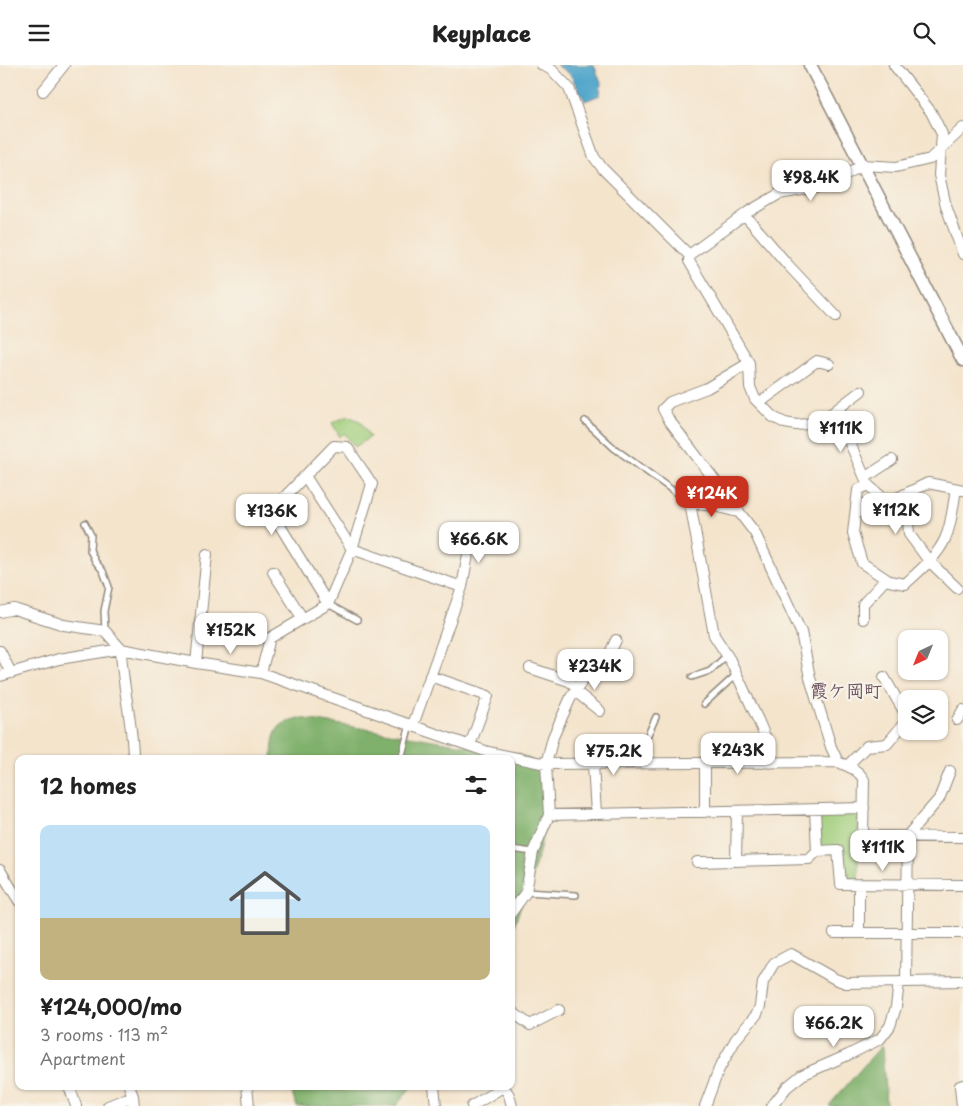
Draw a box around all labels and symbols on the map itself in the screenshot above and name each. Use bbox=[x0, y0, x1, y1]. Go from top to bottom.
pin: ¥98.4K bbox=[770, 159, 852, 202]
pin: ¥111K bbox=[806, 411, 876, 453]
pin: ¥124K bbox=[677, 475, 747, 518]
pin: ¥136K bbox=[237, 493, 307, 536]
pin: ¥112K bbox=[861, 493, 931, 535]
pin: ¥66.6K bbox=[438, 521, 520, 564]
pin: ¥152K bbox=[196, 613, 266, 655]
north arrow bbox=[898, 630, 948, 680]
pin: ¥234K bbox=[560, 649, 630, 691]
district label: 霞ケ岡町 bbox=[810, 676, 882, 703]
pin: ¥75.2K bbox=[573, 733, 655, 776]
pin: ¥243K bbox=[703, 733, 773, 775]
pin: ¥111K bbox=[848, 829, 918, 872]
pin: ¥66.2K bbox=[793, 1005, 875, 1048]

